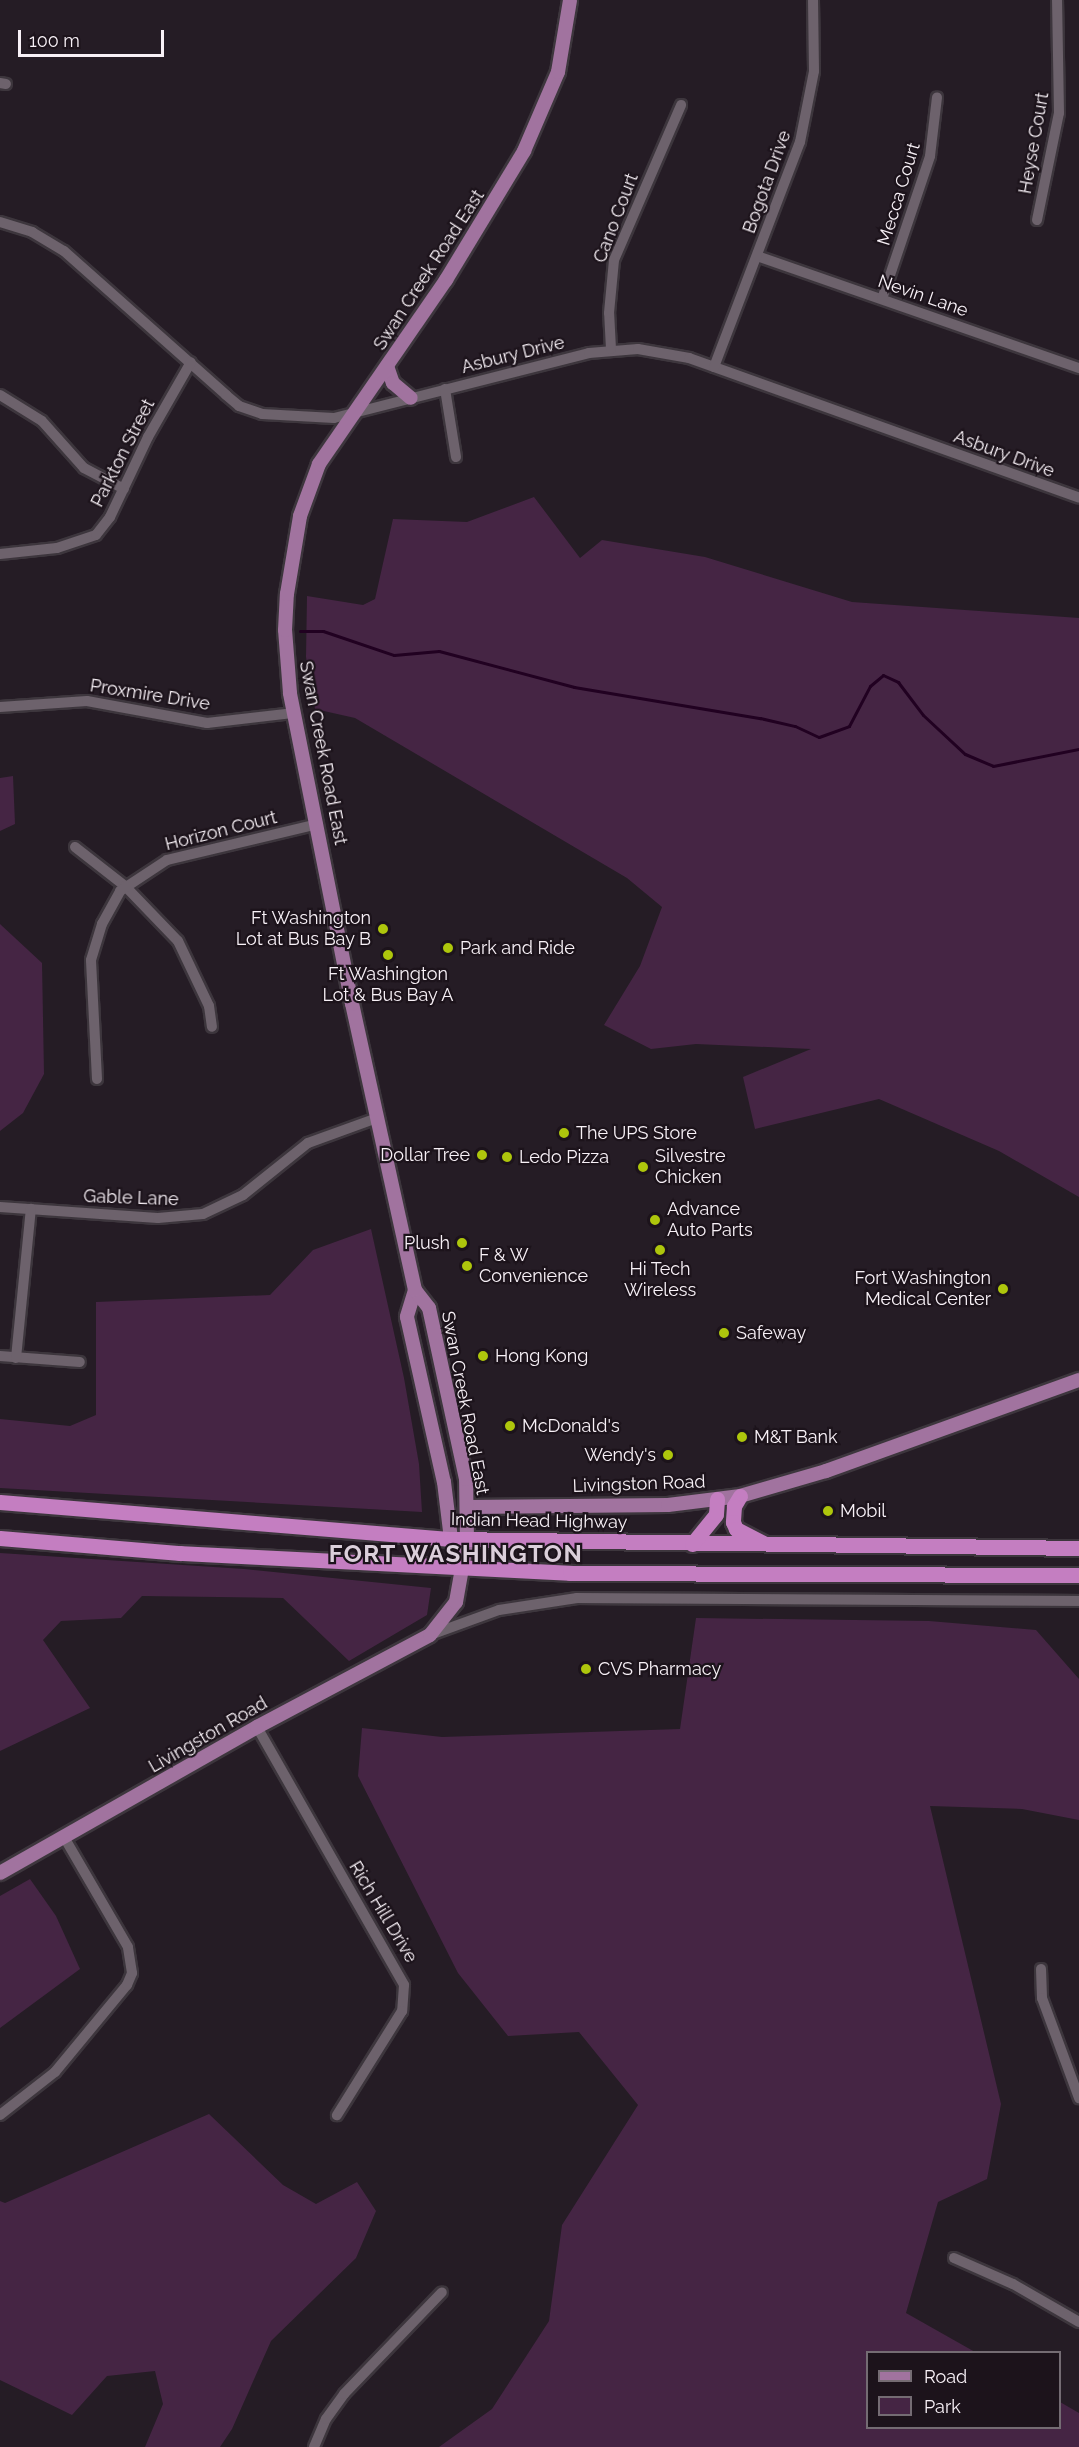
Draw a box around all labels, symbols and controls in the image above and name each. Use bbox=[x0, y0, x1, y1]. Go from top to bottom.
scale bar bbox=[21, 18, 166, 56]
text: 100 m bbox=[29, 30, 80, 51]
street label: Heyse Court bbox=[1014, 90, 1054, 196]
street label: Bogota Drive bbox=[738, 128, 796, 236]
street label: Mecca Court bbox=[873, 140, 925, 248]
street label: Cano Court bbox=[589, 170, 643, 266]
street label: Swan Creek Road East bbox=[369, 186, 489, 354]
street label: Nevin Lane bbox=[875, 270, 971, 322]
street label: Asbury Drive bbox=[459, 332, 567, 378]
street label: Parkton Street bbox=[87, 395, 159, 511]
street label: Asbury Drive bbox=[950, 426, 1058, 482]
street label: Swan Creek Road East bbox=[295, 659, 351, 847]
street label: Proxmire Drive bbox=[88, 675, 212, 715]
street label: Horizon Court bbox=[163, 807, 279, 855]
place label: Ft Washington Lot at Bus Bay B bbox=[235, 908, 371, 950]
marker: Ft Washington Lot at Bus Bay B bbox=[376, 922, 390, 936]
place label: Park and Ride bbox=[460, 937, 575, 959]
marker: Park and Ride bbox=[441, 941, 455, 955]
marker: Ft Washington Lot & Bus Bay A bbox=[381, 948, 395, 962]
place label: Ft Washington Lot & Bus Bay A bbox=[322, 964, 454, 1006]
place label: The UPS Store bbox=[576, 1122, 697, 1144]
marker: The UPS Store bbox=[557, 1126, 571, 1140]
place label: Dollar Tree bbox=[379, 1144, 470, 1166]
place label: Ledo Pizza bbox=[519, 1146, 609, 1168]
place label: Silvestre Chicken bbox=[655, 1146, 726, 1188]
marker: Dollar Tree bbox=[475, 1148, 489, 1162]
marker: Ledo Pizza bbox=[500, 1150, 514, 1164]
marker: Silvestre Chicken bbox=[636, 1160, 650, 1174]
street label: Gable Lane bbox=[83, 1186, 179, 1210]
place label: Advance Auto Parts bbox=[667, 1199, 753, 1242]
marker: Advance Auto Parts bbox=[648, 1213, 662, 1227]
place label: Plush bbox=[404, 1232, 450, 1254]
marker: Plush bbox=[455, 1236, 469, 1250]
marker: Hi Tech Wireless bbox=[653, 1243, 667, 1257]
place label: F & W Convenience bbox=[479, 1245, 588, 1288]
marker: F & W Convenience bbox=[460, 1259, 474, 1273]
place label: Hi Tech Wireless bbox=[624, 1259, 696, 1302]
place label: Fort Washington Medical Center bbox=[854, 1268, 991, 1310]
marker: Fort Washington Medical Center bbox=[996, 1282, 1010, 1296]
street label: Swan Creek Road East bbox=[437, 1309, 493, 1497]
place label: Safeway bbox=[736, 1322, 806, 1344]
marker: Safeway bbox=[717, 1326, 731, 1340]
place label: Hong Kong bbox=[495, 1345, 588, 1367]
marker: Hong Kong bbox=[476, 1349, 490, 1363]
place label: McDonald's bbox=[522, 1415, 620, 1437]
marker: McDonald's bbox=[503, 1419, 517, 1433]
place label: M&T Bank bbox=[754, 1426, 838, 1448]
marker: M&T Bank bbox=[735, 1430, 749, 1444]
place label: Wendy's bbox=[584, 1444, 656, 1466]
marker: Wendy's bbox=[661, 1448, 675, 1462]
street label: Livingston Road bbox=[572, 1471, 706, 1497]
place label: Mobil bbox=[840, 1500, 886, 1522]
marker: Mobil bbox=[821, 1504, 835, 1518]
street label: Indian Head Highway bbox=[451, 1509, 627, 1533]
district label: FORT WASHINGTON bbox=[328, 1540, 584, 1568]
place label: CVS Pharmacy bbox=[598, 1658, 721, 1680]
marker: CVS Pharmacy bbox=[579, 1662, 593, 1676]
street label: Livingston Road bbox=[145, 1692, 271, 1778]
street label: Rich Hill Drive bbox=[344, 1857, 422, 1967]
legend bbox=[866, 2351, 1061, 2429]
text: Road bbox=[924, 2366, 967, 2387]
text: Park bbox=[924, 2396, 961, 2417]

